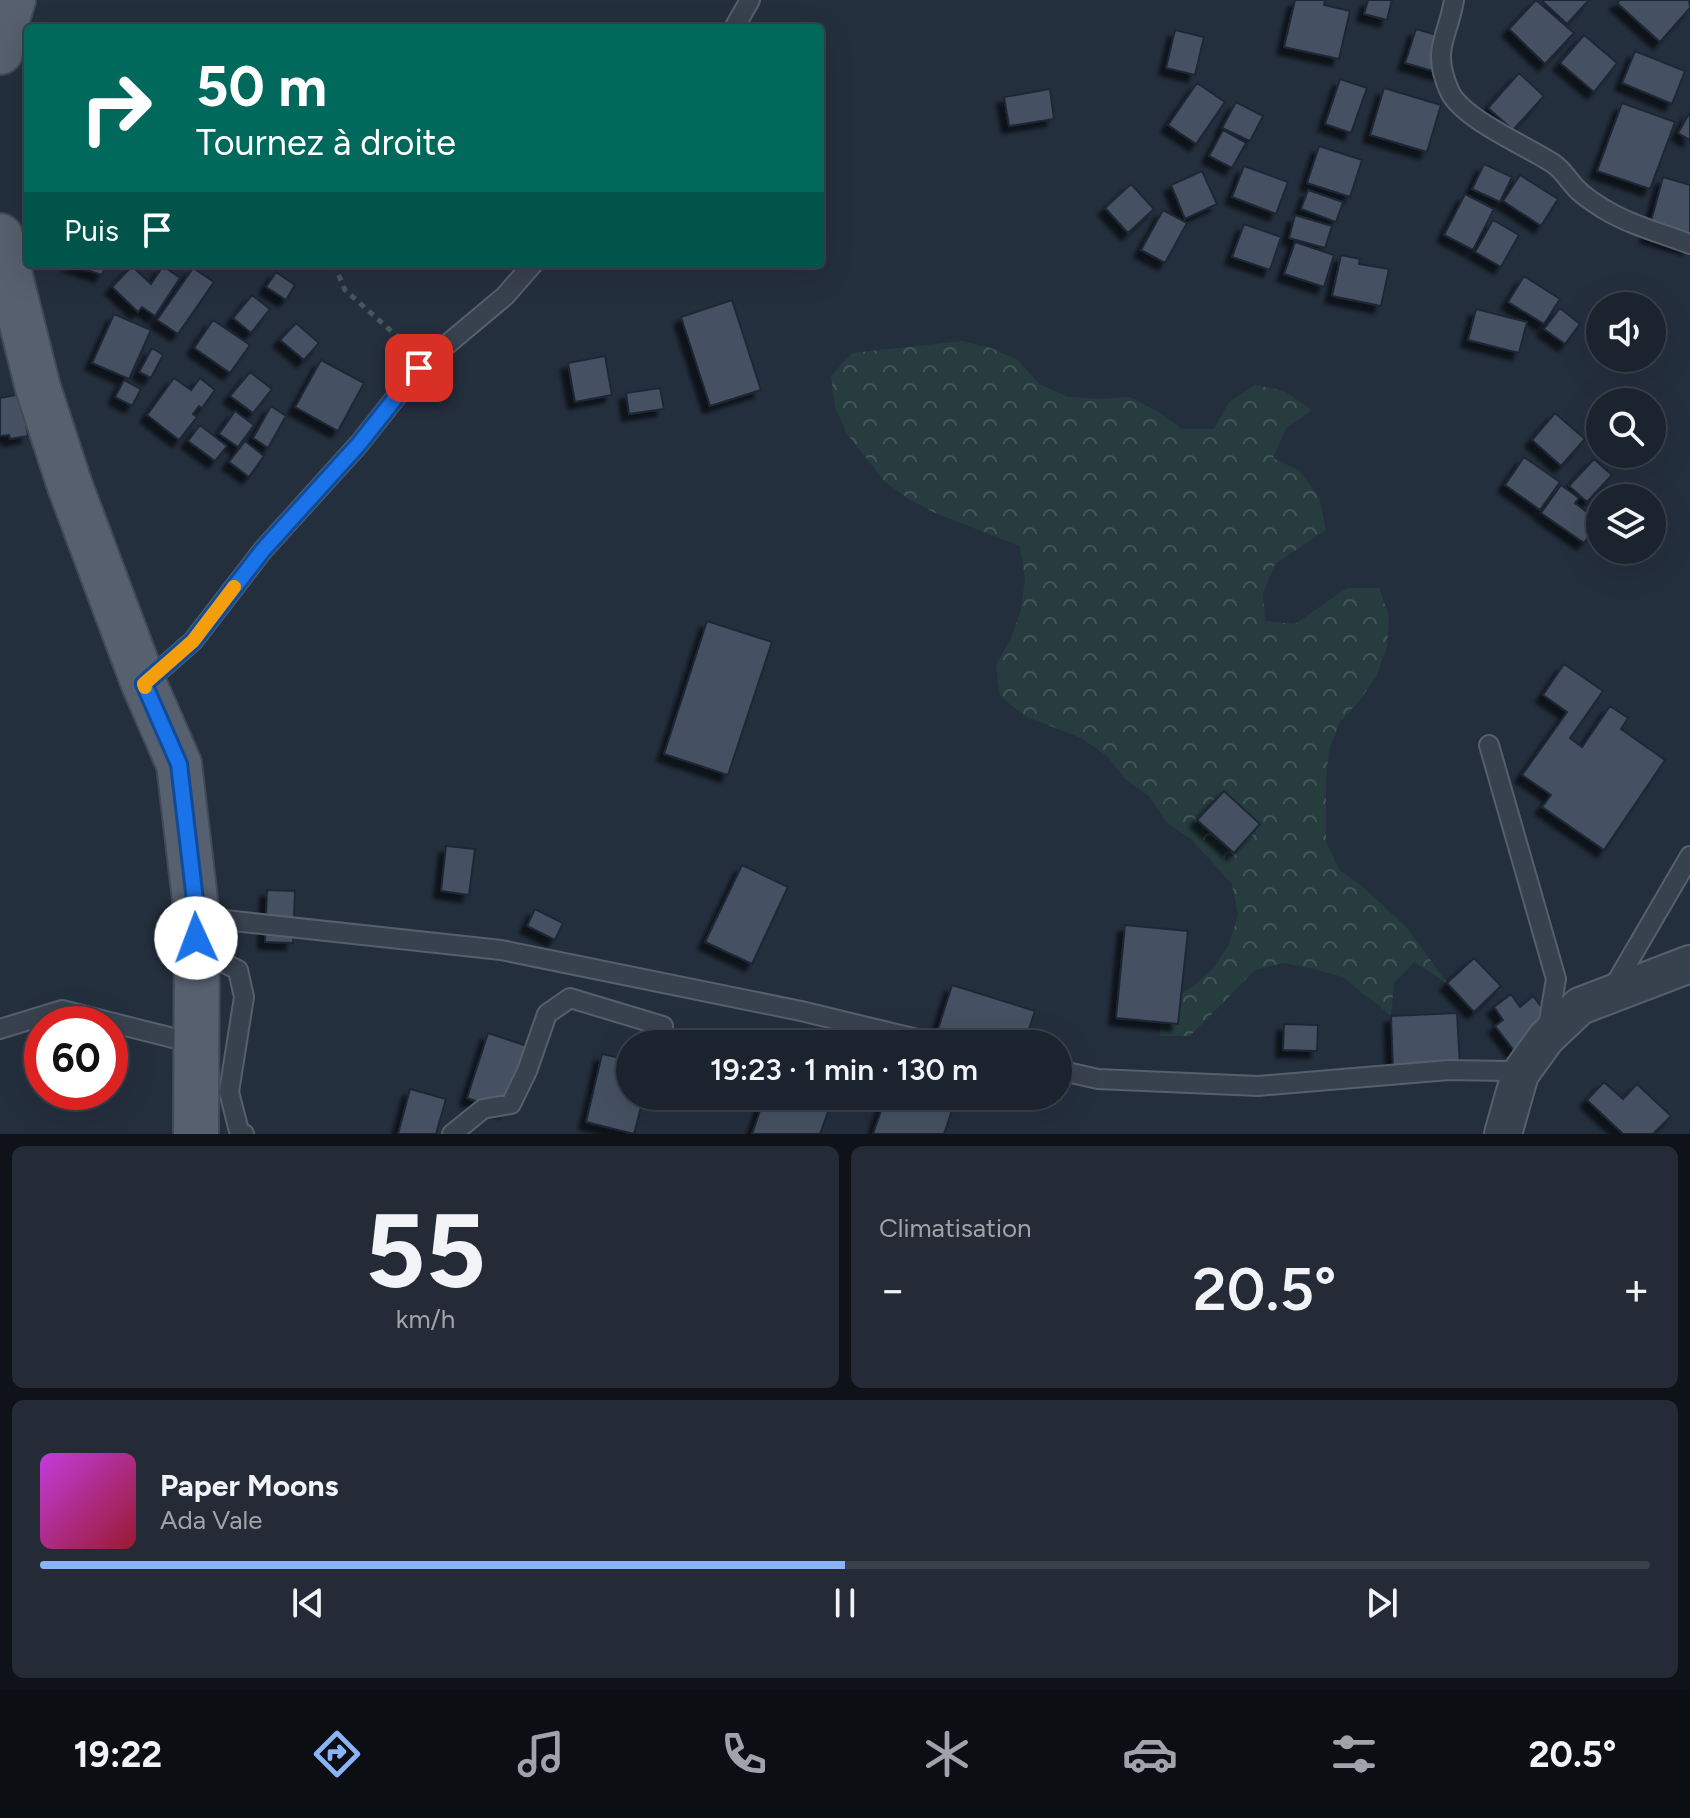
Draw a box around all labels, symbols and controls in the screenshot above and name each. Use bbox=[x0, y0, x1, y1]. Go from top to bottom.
text: 50 m bbox=[196, 53, 327, 120]
icon: right bbox=[64, 56, 168, 160]
text: Tournez à droite bbox=[196, 121, 456, 164]
icon: arrive bbox=[135, 208, 179, 252]
text: Puis bbox=[64, 212, 119, 249]
map controls bbox=[1586, 292, 1666, 564]
button: sound bbox=[1586, 292, 1666, 372]
pin bbox=[385, 334, 453, 402]
icon: arrive bbox=[397, 346, 441, 390]
button: search bbox=[1586, 388, 1666, 468]
button: layers bbox=[1586, 484, 1666, 564]
position arrow bbox=[154, 896, 238, 980]
speed limit sign: 60 bbox=[24, 1006, 128, 1110]
text: 19:23 · 1 min · 130 m bbox=[710, 1051, 978, 1088]
text: 55 bbox=[365, 1188, 486, 1313]
text: Climatisation bbox=[879, 1212, 1032, 1244]
text: 20.5° bbox=[1193, 1253, 1337, 1325]
text: − bbox=[879, 1263, 906, 1316]
text: + bbox=[1623, 1263, 1650, 1316]
text: km/h bbox=[396, 1303, 455, 1335]
text: Paper Moons bbox=[160, 1467, 339, 1504]
text: Ada Vale bbox=[160, 1504, 263, 1536]
icon: previous bbox=[286, 1581, 330, 1625]
icon: pause bbox=[823, 1581, 867, 1625]
icon: next bbox=[1360, 1581, 1404, 1625]
icon: directions bbox=[309, 1726, 365, 1782]
icon: music bbox=[513, 1726, 569, 1782]
icon: phone bbox=[716, 1726, 772, 1782]
icon: climate bbox=[919, 1726, 975, 1782]
icon: car bbox=[1122, 1726, 1178, 1782]
icon: filters bbox=[1326, 1726, 1382, 1782]
text: 19:22 bbox=[74, 1733, 162, 1776]
text: 20.5° bbox=[1529, 1733, 1616, 1776]

